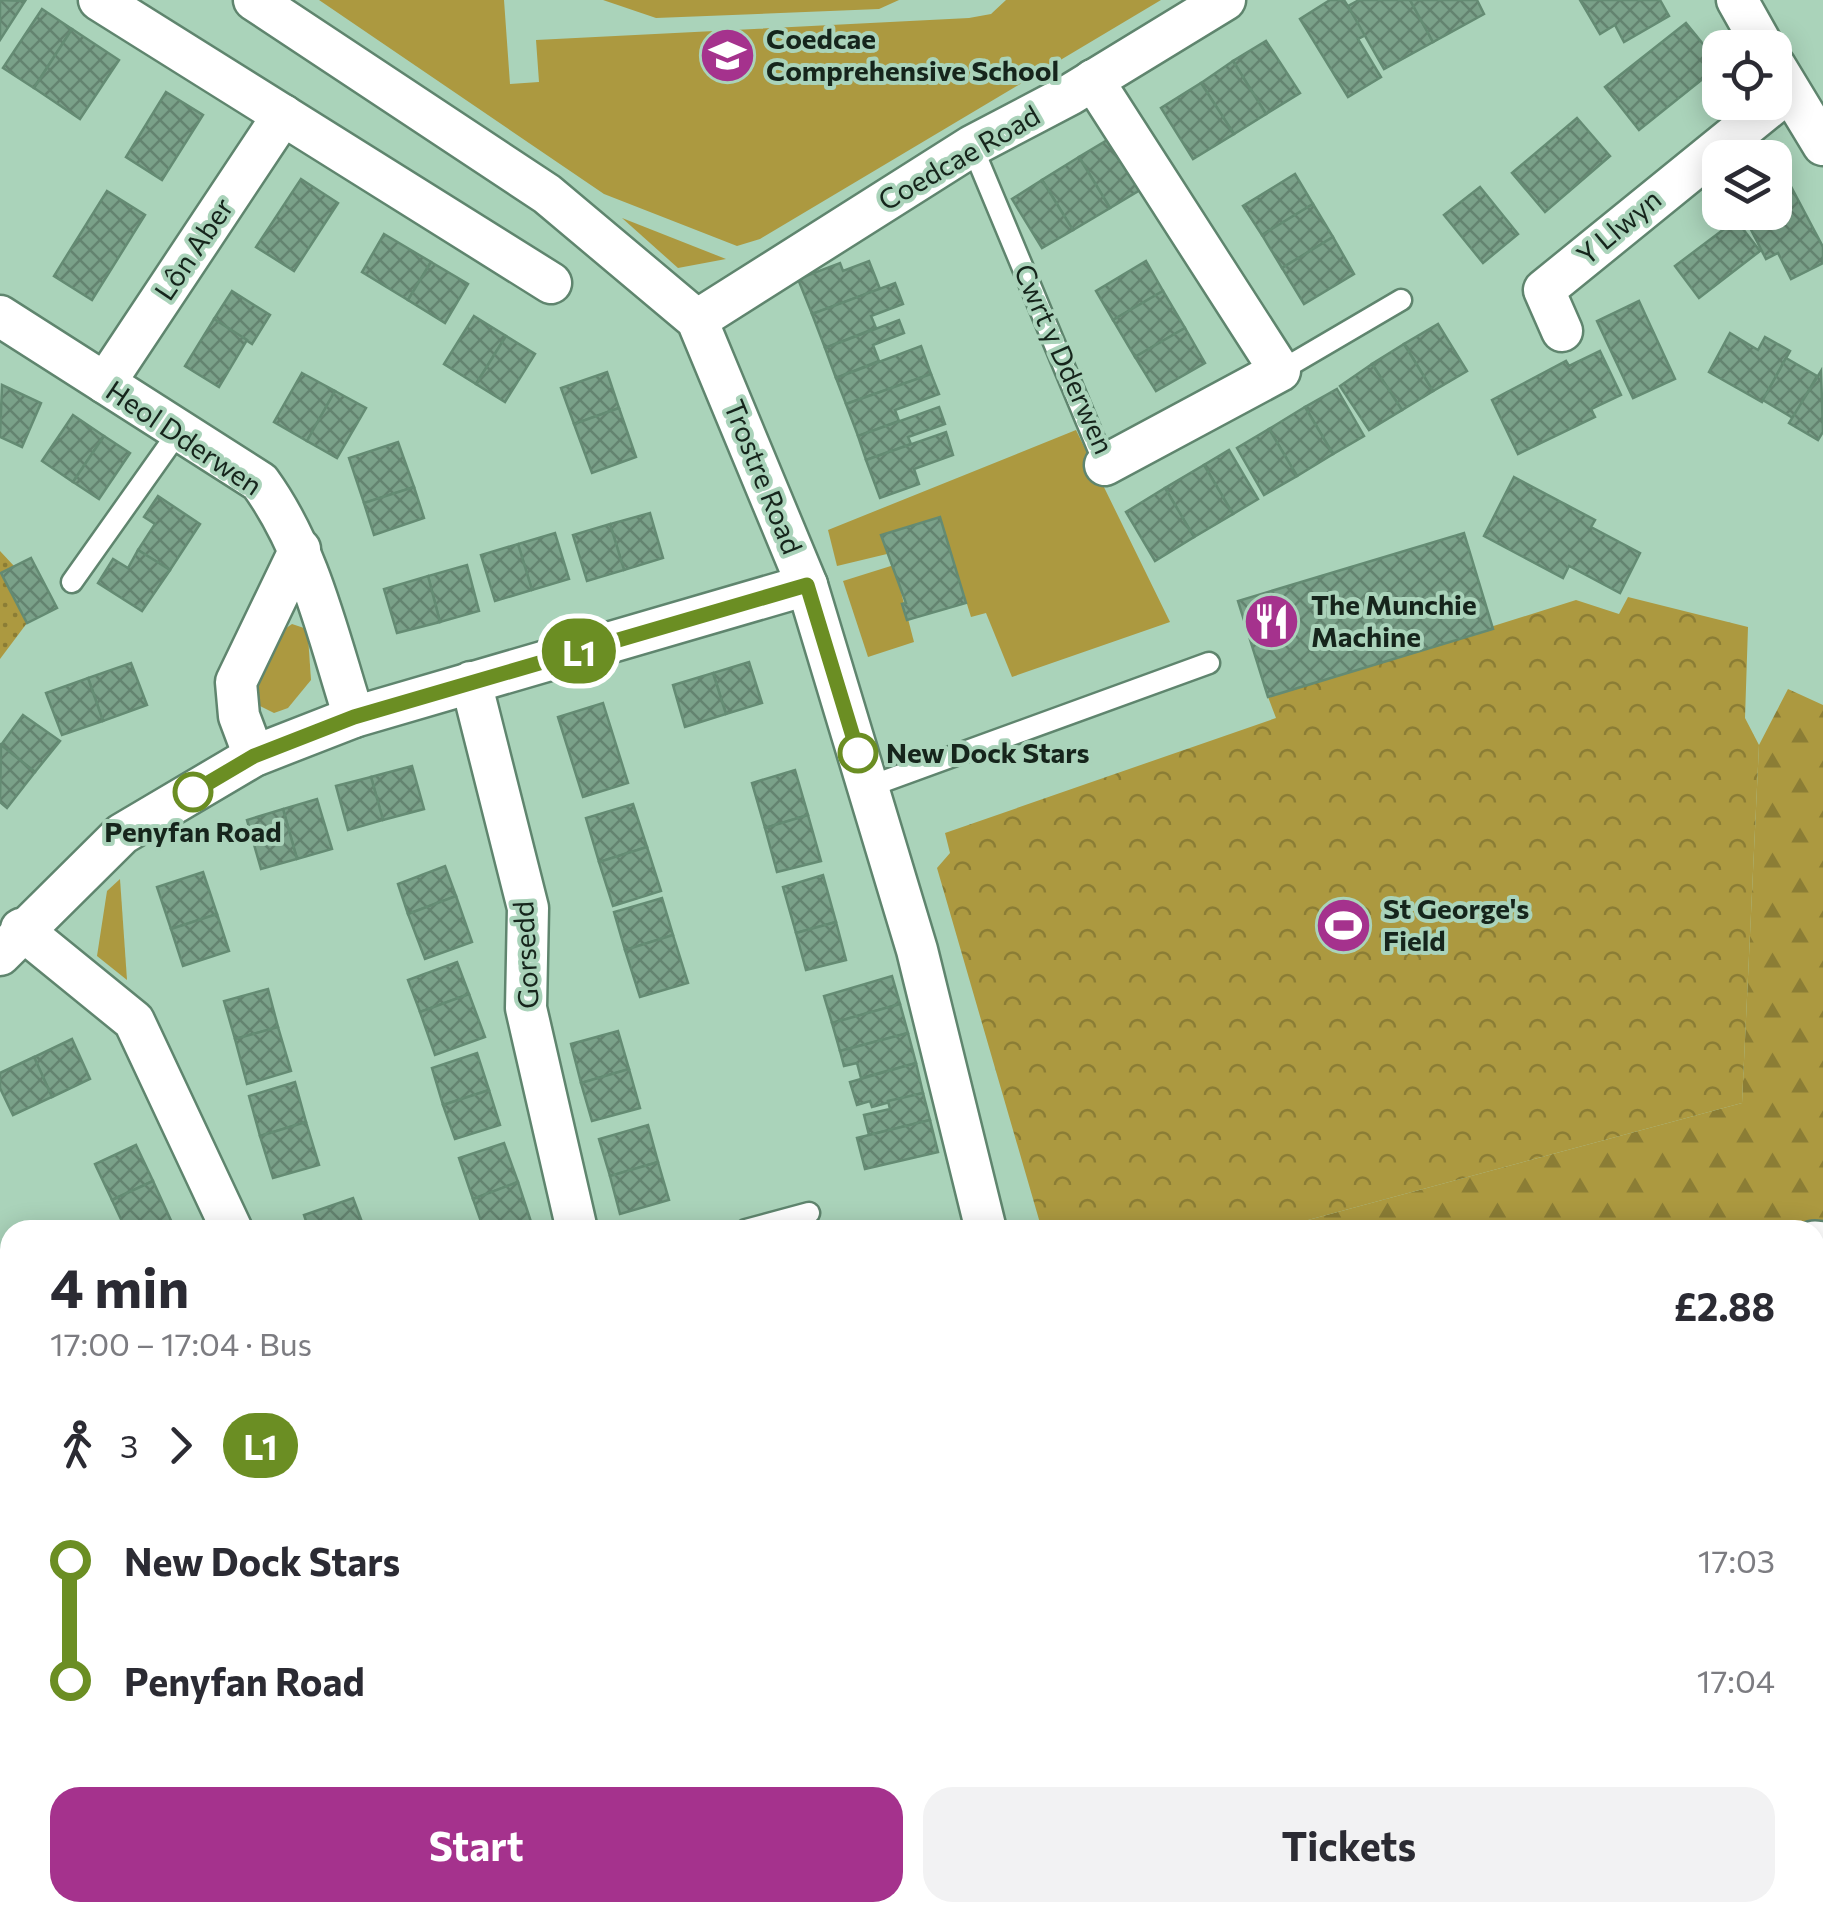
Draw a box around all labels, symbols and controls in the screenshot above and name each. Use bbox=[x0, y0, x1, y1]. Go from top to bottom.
place label: Coedcae Comprehensive School bbox=[766, 21, 1059, 87]
school or university icon: Coedcae Comprehensive School bbox=[697, 25, 757, 85]
map controls bbox=[1702, 30, 1792, 230]
button: locate bbox=[1702, 30, 1792, 120]
street label: Coedcae Road bbox=[872, 97, 1045, 217]
button: layers bbox=[1702, 140, 1792, 230]
street label: Y Llwyn bbox=[1569, 181, 1667, 271]
street label: Lôn Aber bbox=[147, 191, 240, 306]
street label: Cwrt y Dderwen bbox=[1008, 258, 1122, 459]
street label: Heol Dderwen bbox=[100, 373, 269, 502]
street label: Trostre Road bbox=[718, 395, 810, 559]
place label: The Munchie Machine bbox=[1311, 587, 1477, 653]
restaurant icon: The Munchie Machine bbox=[1242, 591, 1302, 651]
line badge: L1 bbox=[534, 618, 624, 684]
text: L1 bbox=[562, 630, 596, 673]
marker: New Dock Stars bbox=[839, 734, 877, 772]
place label: New Dock Stars bbox=[886, 735, 1089, 769]
marker: Penyfan Road bbox=[174, 773, 212, 811]
place label: Penyfan Road bbox=[104, 814, 282, 848]
place label: St George's Field bbox=[1383, 891, 1529, 957]
sports icon: St George's Field bbox=[1314, 895, 1374, 955]
street label: Gorsedd bbox=[505, 900, 545, 1010]
text: 4 min bbox=[50, 1252, 189, 1319]
text: £2.88 bbox=[1674, 1282, 1775, 1329]
text: 17:00 – 17:04 · Bus bbox=[50, 1323, 312, 1363]
icon: walk bbox=[50, 1418, 105, 1473]
icon: forward bbox=[153, 1418, 208, 1473]
text: L1 bbox=[243, 1424, 278, 1467]
text: 3 bbox=[120, 1425, 138, 1465]
text: New Dock Stars bbox=[124, 1537, 400, 1584]
text: 17:03 bbox=[1698, 1540, 1775, 1580]
text: Penyfan Road bbox=[124, 1657, 365, 1704]
text: 17:04 bbox=[1697, 1660, 1775, 1700]
button: Start bbox=[50, 1787, 903, 1902]
button: Tickets bbox=[923, 1787, 1775, 1902]

